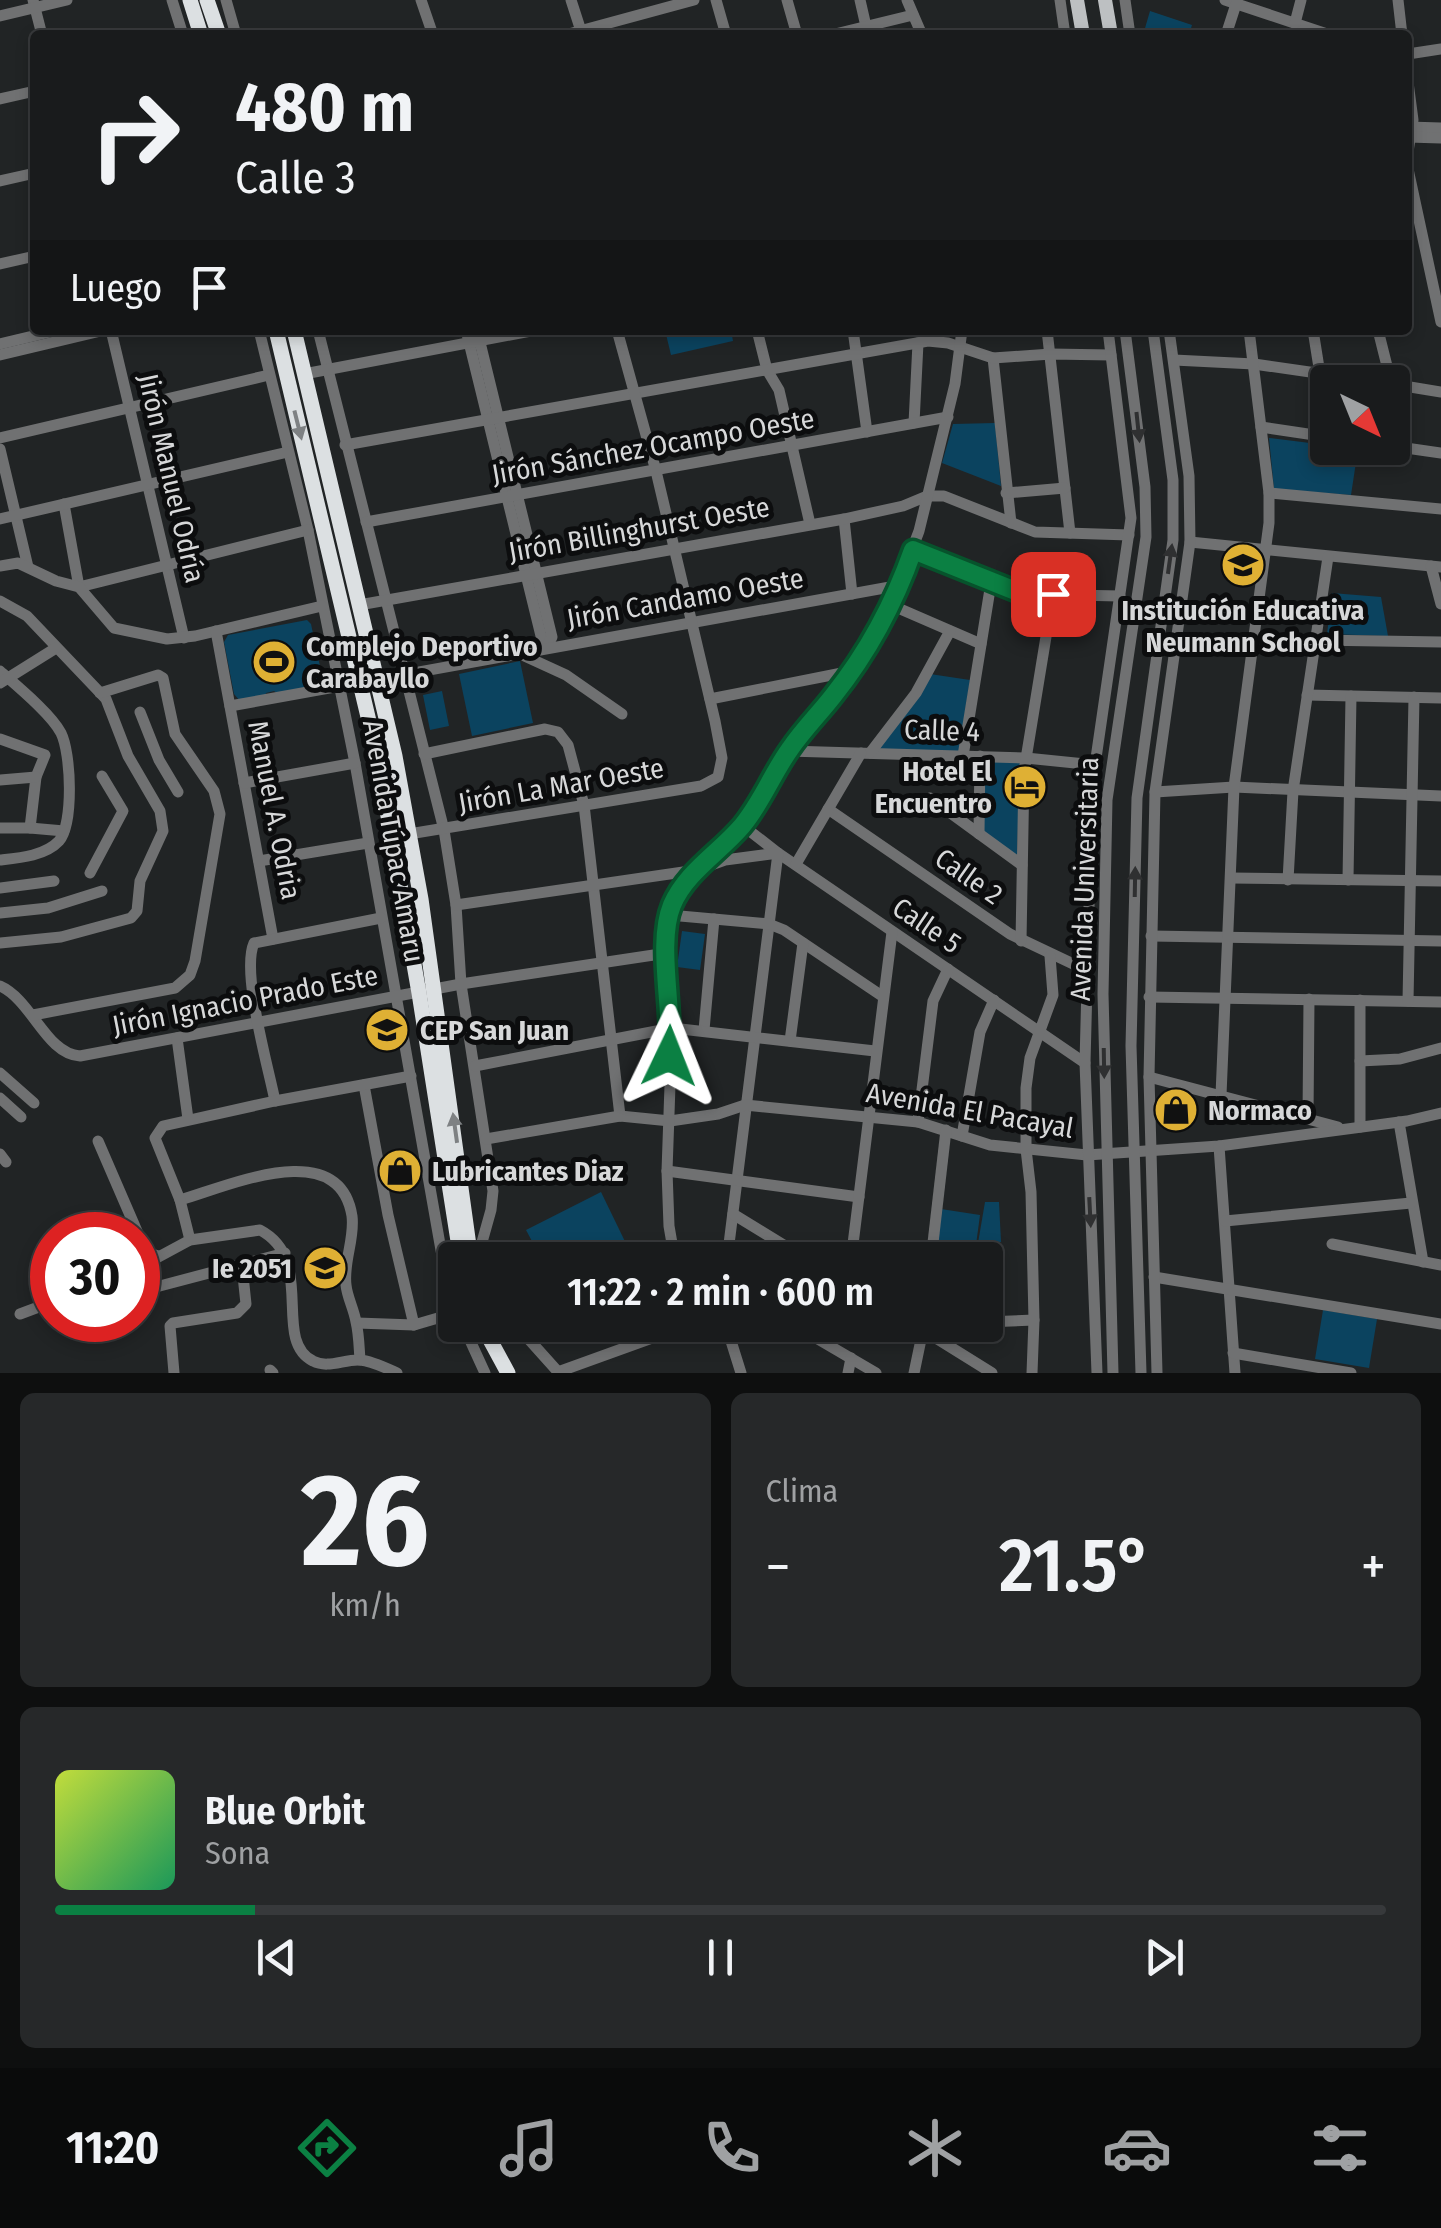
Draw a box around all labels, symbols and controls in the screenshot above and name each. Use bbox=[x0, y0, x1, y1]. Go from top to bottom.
text: 480 m bbox=[235, 66, 414, 150]
icon: right bbox=[70, 70, 200, 200]
text: Calle 3 bbox=[235, 151, 356, 205]
icon: arrive bbox=[182, 260, 237, 315]
text: Luego bbox=[70, 265, 162, 311]
north arrow bbox=[1310, 365, 1410, 465]
map controls bbox=[1310, 365, 1410, 465]
street label: Jirón Manuel Odría bbox=[131, 370, 212, 586]
street label: Jirón Sánchez Ocampo Oeste bbox=[489, 402, 817, 491]
one-way arrow bbox=[291, 410, 306, 441]
one-way arrow bbox=[1130, 411, 1146, 443]
street label: Jirón Billinghurst Oeste bbox=[506, 490, 772, 569]
school or university icon: Institución Educativa Neumann School bbox=[1220, 542, 1266, 588]
one-way arrow bbox=[1163, 543, 1179, 574]
pin bbox=[1011, 552, 1096, 637]
street label: Jirón Candamo Oeste bbox=[564, 561, 806, 636]
icon: arrive bbox=[1026, 567, 1081, 622]
place label: Institución Educativa Neumann School bbox=[1122, 594, 1365, 659]
place label: Complejo Deportivo Carabayllo bbox=[306, 630, 538, 695]
sports icon: Complejo Deportivo Carabayllo bbox=[251, 639, 297, 685]
street label: Calle 4 bbox=[903, 713, 981, 748]
street label: Avenida Túpac Amaru bbox=[356, 717, 431, 965]
street label: Manuel A. Odria bbox=[241, 718, 308, 902]
street label: Jirón La Mar Oeste bbox=[456, 751, 666, 820]
place label: Hotel El Encuentro bbox=[875, 755, 992, 820]
street label: Avenida Universitaria bbox=[1064, 756, 1105, 1002]
hotel icon: Hotel El Encuentro bbox=[1002, 764, 1048, 810]
street label: Calle 2 bbox=[929, 841, 1009, 911]
one-way arrow bbox=[1127, 865, 1143, 897]
street label: Calle 5 bbox=[886, 891, 967, 960]
street label: Jirón Ignacio Prado Este bbox=[110, 959, 381, 1042]
position arrow bbox=[617, 1004, 721, 1108]
school or university icon: CEP San Juan bbox=[364, 1007, 410, 1053]
place label: CEP San Juan bbox=[420, 1014, 569, 1047]
one-way arrow bbox=[1097, 1048, 1113, 1080]
street label: Avenida El Pacayal bbox=[864, 1076, 1076, 1145]
shop icon: Normaco bbox=[1153, 1087, 1199, 1133]
place label: Normaco bbox=[1208, 1094, 1312, 1127]
one-way arrow bbox=[446, 1112, 462, 1144]
shop icon: Lubricantes Diaz bbox=[377, 1148, 423, 1194]
place label: Lubricantes Diaz bbox=[432, 1155, 624, 1188]
one-way arrow bbox=[1082, 1197, 1098, 1229]
speed limit sign: 30 bbox=[30, 1212, 160, 1342]
school or university icon: Ie 2051 bbox=[302, 1245, 348, 1291]
place label: Ie 2051 bbox=[212, 1252, 292, 1285]
text: 11:22 · 2 min · 600 m bbox=[567, 1269, 874, 1315]
text: 26 bbox=[301, 1443, 429, 1599]
text: Clima bbox=[766, 1472, 838, 1510]
text: 21.5° bbox=[999, 1521, 1152, 1611]
text: − bbox=[766, 1534, 790, 1600]
text: + bbox=[1361, 1534, 1386, 1600]
text: km/h bbox=[330, 1586, 401, 1624]
text: Blue Orbit bbox=[205, 1788, 365, 1834]
text: Sona bbox=[205, 1834, 270, 1872]
icon: previous bbox=[249, 1930, 304, 1985]
icon: pause bbox=[693, 1930, 748, 1985]
icon: next bbox=[1137, 1930, 1192, 1985]
icon: directions bbox=[292, 2113, 362, 2183]
icon: music bbox=[494, 2113, 564, 2183]
icon: phone bbox=[697, 2113, 767, 2183]
icon: climate bbox=[900, 2113, 970, 2183]
icon: car bbox=[1102, 2113, 1172, 2183]
icon: filters bbox=[1305, 2113, 1375, 2183]
text: 11:20 bbox=[66, 2121, 159, 2175]

